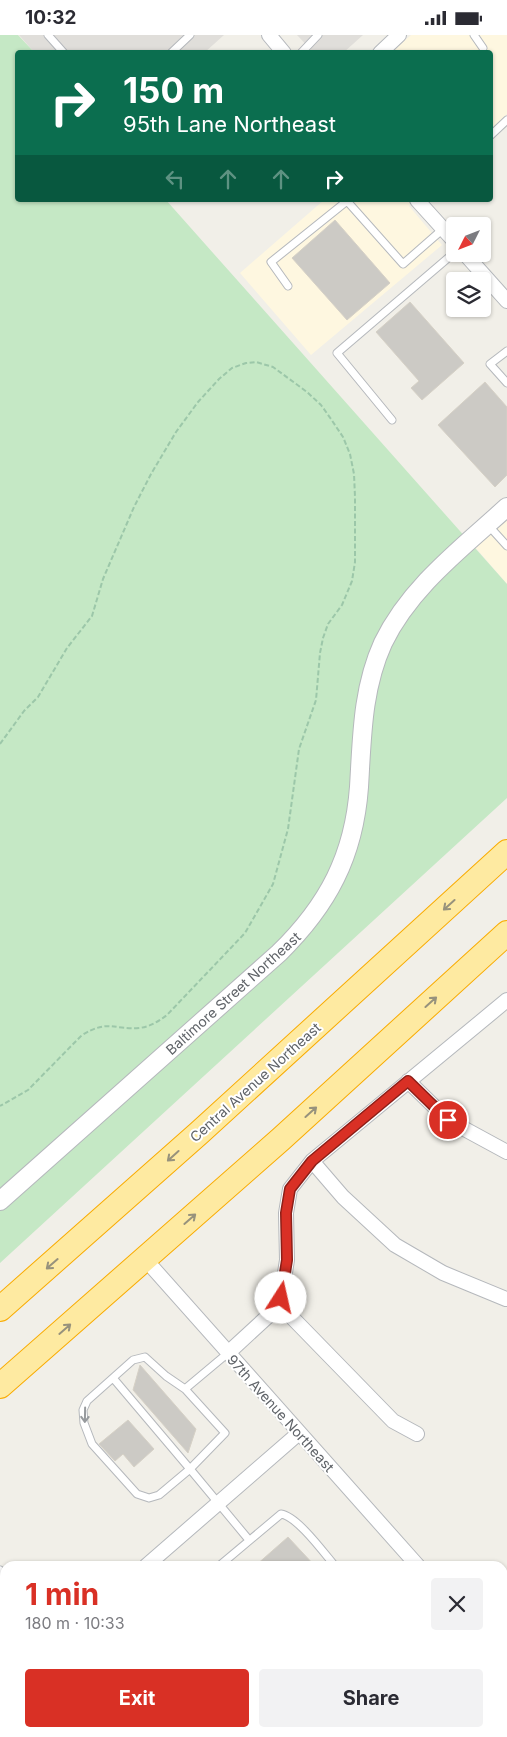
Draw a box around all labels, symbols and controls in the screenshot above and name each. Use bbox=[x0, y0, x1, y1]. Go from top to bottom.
text: 10:32 bbox=[25, 6, 77, 29]
text: 150 m bbox=[123, 69, 224, 111]
icon: right bbox=[40, 70, 105, 135]
text: 95th Lane Northeast bbox=[123, 111, 336, 137]
icon: left bbox=[161, 165, 189, 193]
icon: ahead bbox=[214, 165, 242, 193]
icon: ahead bbox=[267, 165, 295, 193]
icon: right bbox=[320, 165, 348, 193]
north arrow bbox=[446, 217, 491, 263]
map controls bbox=[446, 217, 491, 317]
button: layers bbox=[446, 272, 491, 317]
one-way arrow bbox=[442, 899, 455, 911]
street label: Baltimore Street Northeast bbox=[162, 928, 304, 1058]
one-way arrow bbox=[425, 996, 438, 1008]
street label: Central Avenue Northeast bbox=[186, 1018, 324, 1145]
pin bbox=[427, 1099, 469, 1141]
one-way arrow bbox=[305, 1106, 318, 1117]
icon: arrive bbox=[434, 1106, 462, 1134]
one-way arrow bbox=[167, 1150, 180, 1162]
one-way arrow bbox=[183, 1214, 196, 1225]
one-way arrow bbox=[46, 1258, 59, 1269]
position arrow bbox=[254, 1271, 306, 1323]
one-way arrow bbox=[58, 1324, 71, 1335]
street label: 97th Avenue Northeast bbox=[224, 1351, 338, 1475]
one-way arrow bbox=[80, 1406, 90, 1422]
text: 1 min bbox=[25, 1576, 99, 1612]
button: close bbox=[431, 1578, 483, 1630]
text: 180 m · 10:33 bbox=[25, 1613, 125, 1633]
button: Exit bbox=[25, 1669, 249, 1727]
button: Share bbox=[259, 1669, 483, 1727]

